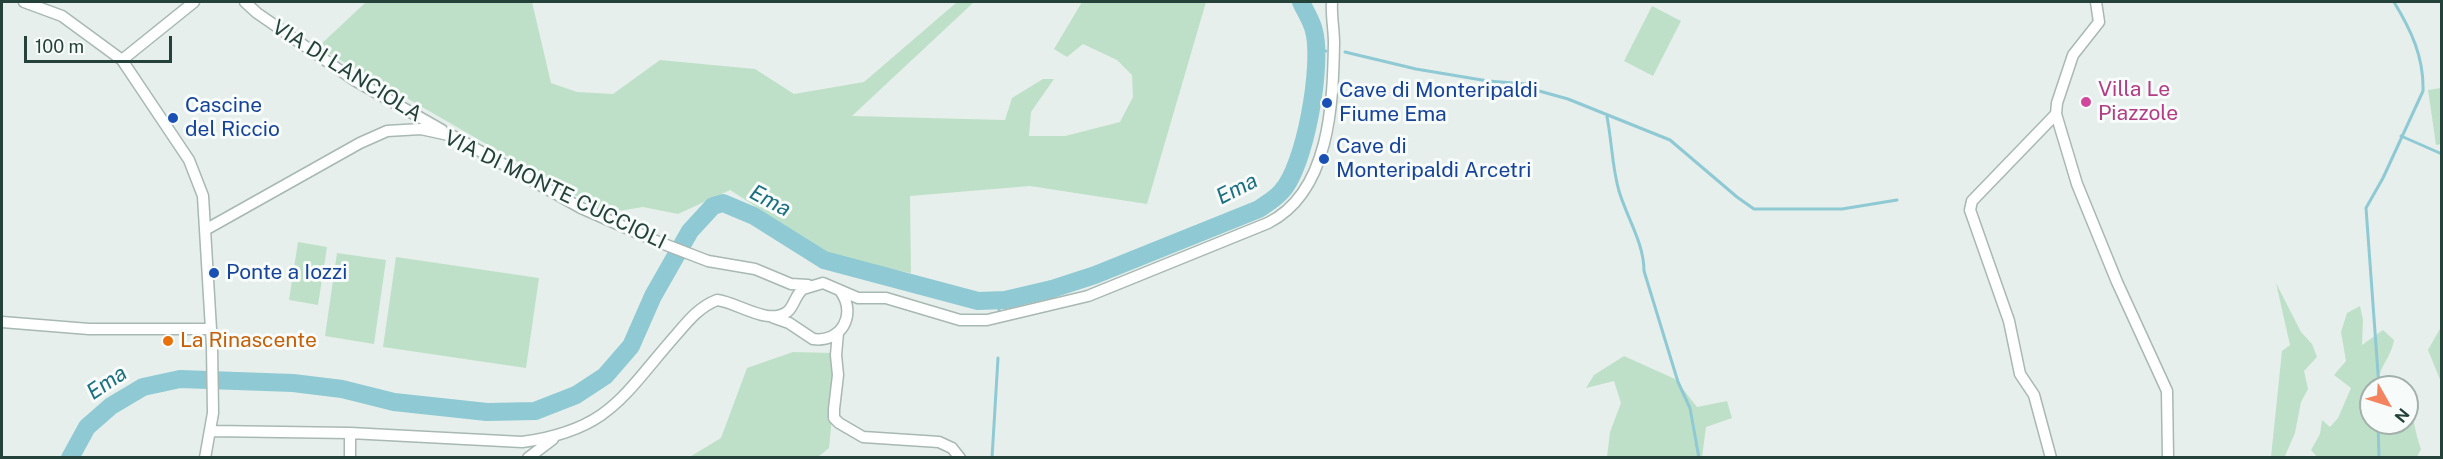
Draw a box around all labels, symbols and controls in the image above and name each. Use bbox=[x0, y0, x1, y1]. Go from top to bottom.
street label: VIA DI LANCIOLA bbox=[267, 15, 427, 127]
scale bar bbox=[27, 24, 176, 62]
text: 100 m bbox=[35, 36, 84, 57]
place label: Villa Le Piazzole bbox=[2098, 77, 2178, 127]
place label: Cave di Monteripaldi Fiume Ema bbox=[1339, 78, 1538, 128]
place label: Cascine del Riccio bbox=[185, 93, 280, 143]
marker: Villa Le Piazzole bbox=[2079, 95, 2093, 109]
marker: Cave di Monteripaldi Fiume Ema bbox=[1320, 96, 1334, 110]
marker: Cascine del Riccio bbox=[166, 111, 180, 125]
street label: VIA DI MONTE CUCCIOLI bbox=[440, 125, 670, 255]
place label: Cave di Monteripaldi Arcetri bbox=[1336, 134, 1531, 184]
marker: Cave di Monteripaldi Arcetri bbox=[1317, 152, 1331, 166]
water label: Ema bbox=[1212, 168, 1262, 210]
water label: Ema bbox=[745, 179, 795, 223]
place label: Ponte a Iozzi bbox=[226, 260, 347, 286]
marker: Ponte a Iozzi bbox=[207, 266, 221, 280]
place label: La Rinascente bbox=[180, 328, 317, 354]
marker: La Rinascente bbox=[161, 334, 175, 348]
water label: Ema bbox=[82, 360, 132, 406]
north arrow bbox=[2359, 375, 2419, 435]
text: N bbox=[2391, 405, 2413, 426]

